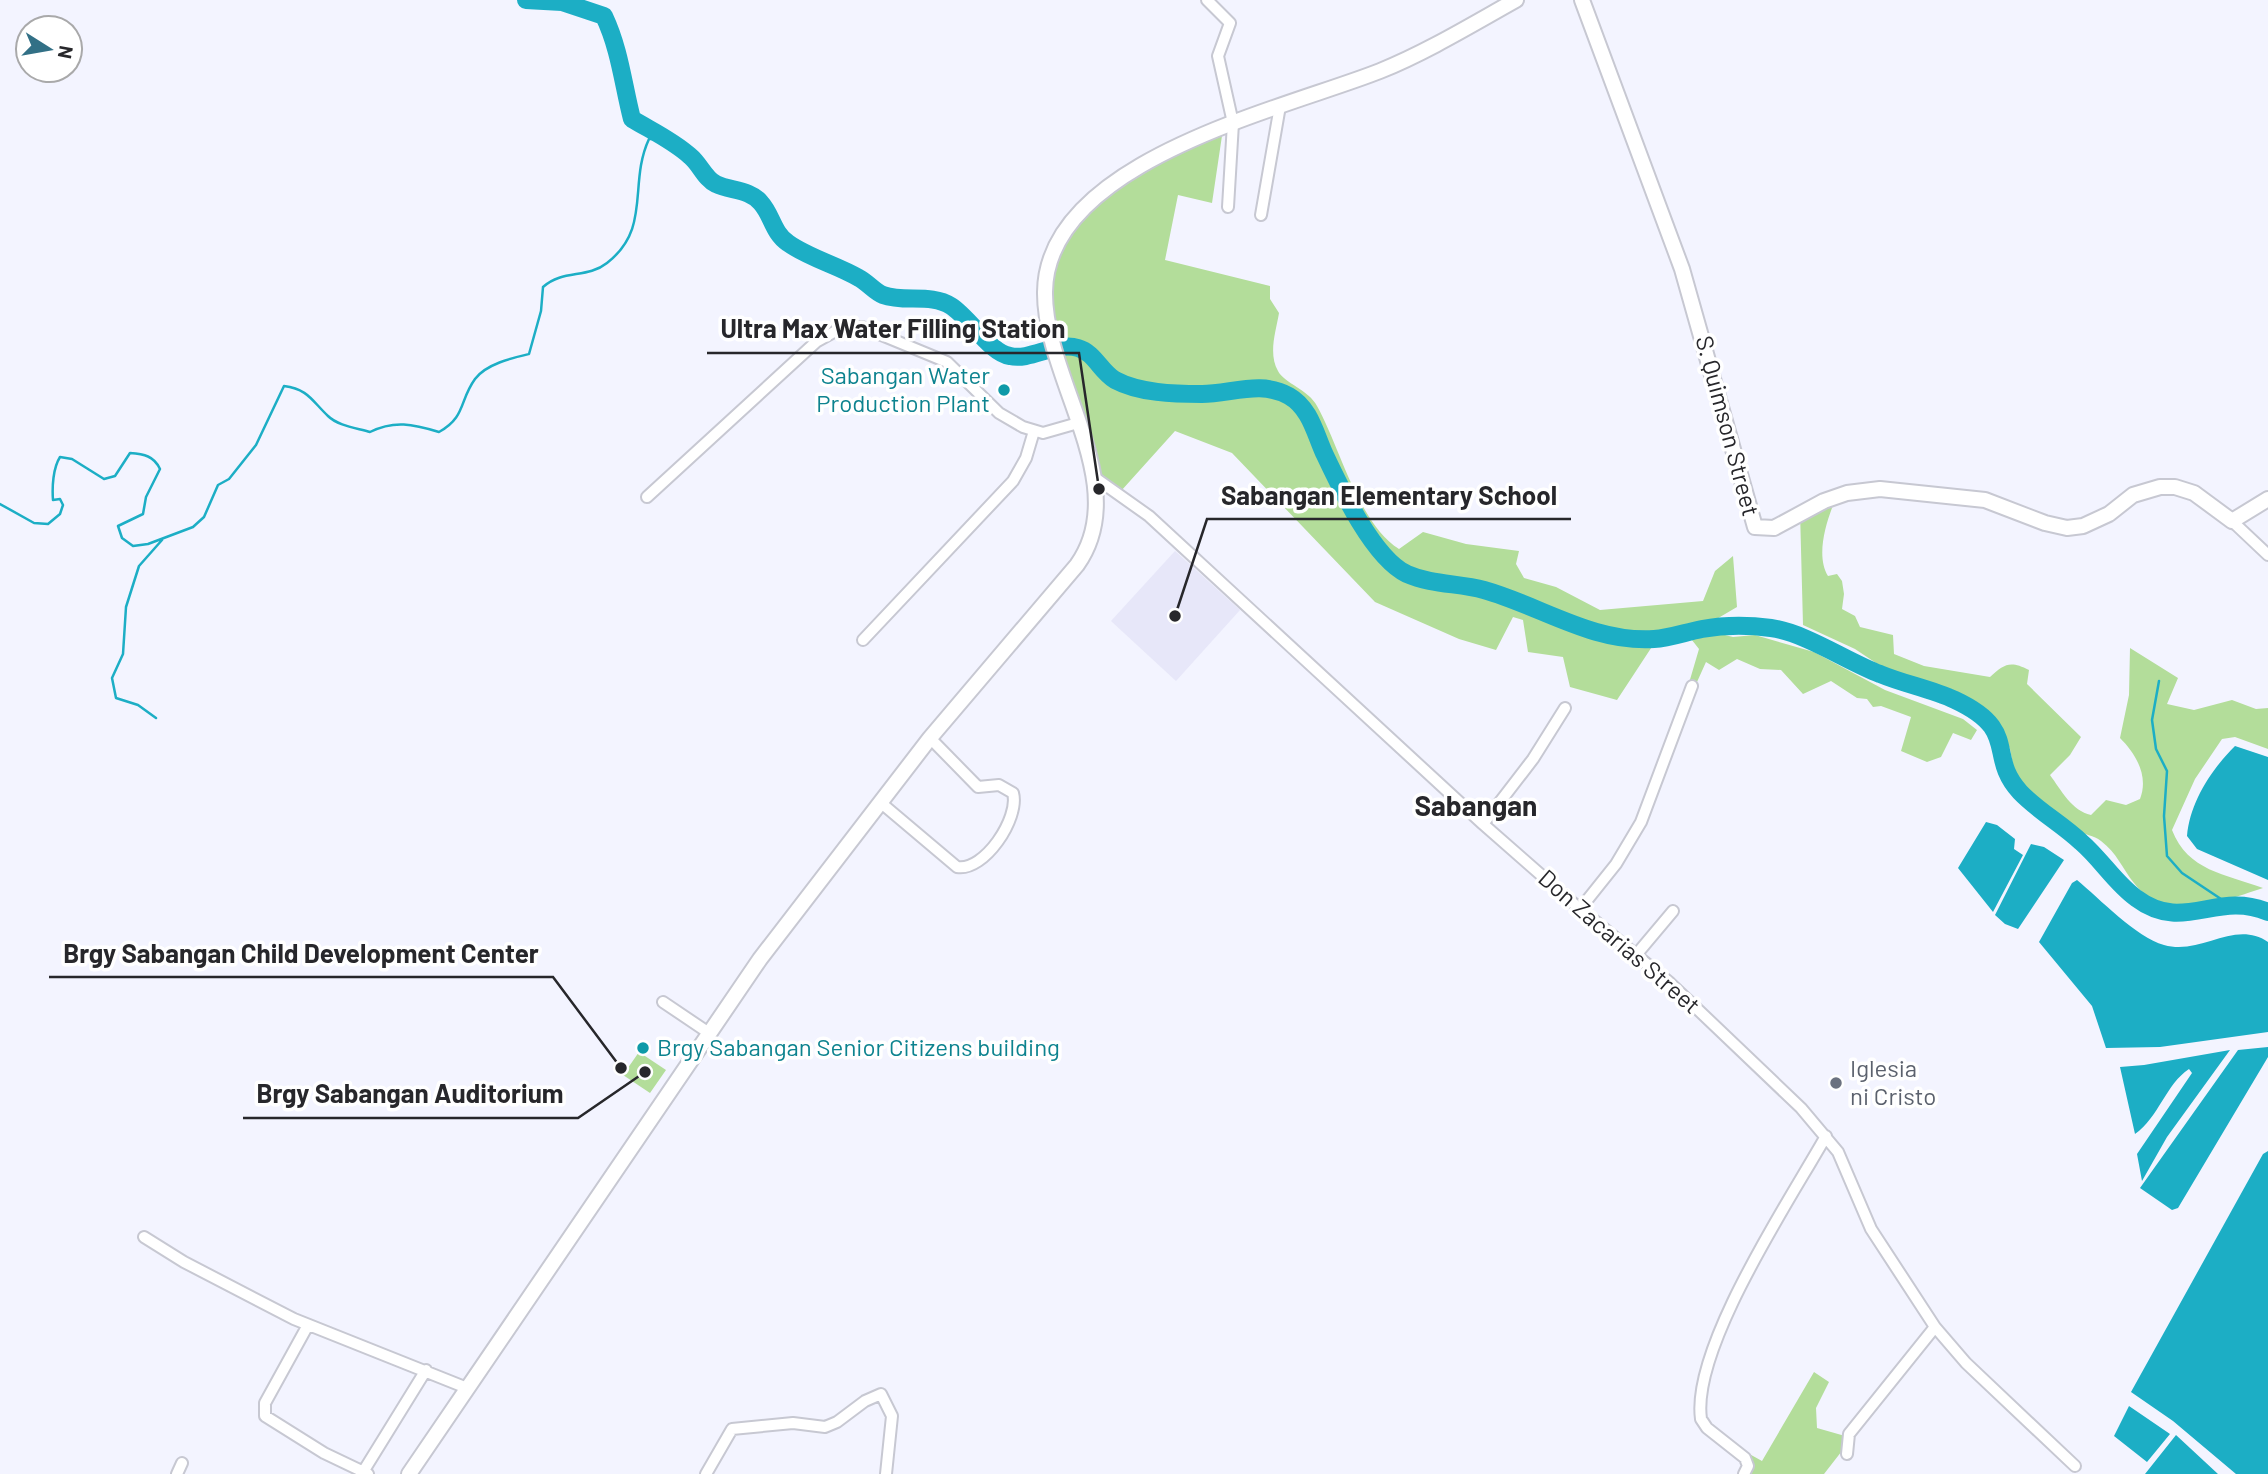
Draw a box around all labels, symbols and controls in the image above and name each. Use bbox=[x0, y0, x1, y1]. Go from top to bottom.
north arrow bbox=[14, 14, 84, 84]
text: N bbox=[54, 44, 79, 61]
callout: Ultra Max Water Filling Station bbox=[707, 306, 1079, 353]
text: Ultra Max Water Filling Station bbox=[721, 312, 1065, 343]
street label: S. Quimson Street bbox=[1690, 332, 1766, 519]
place label: Sabangan Water Production Plant bbox=[816, 360, 990, 417]
marker: Sabangan Water Production Plant bbox=[996, 382, 1012, 398]
callout: Sabangan Elementary School bbox=[1207, 472, 1571, 519]
text: Sabangan Elementary School bbox=[1221, 479, 1557, 510]
district label: Sabangan bbox=[1415, 788, 1537, 822]
street label: Don Zacarias Street bbox=[1533, 863, 1707, 1019]
callout: Brgy Sabangan Child Development Center bbox=[49, 930, 553, 977]
text: Brgy Sabangan Child Development Center bbox=[63, 937, 539, 968]
place label: Brgy Sabangan Senior Citizens building bbox=[657, 1032, 1060, 1061]
marker: Brgy Sabangan Senior Citizens building bbox=[635, 1040, 651, 1056]
place label: Iglesia ni Cristo bbox=[1850, 1053, 1936, 1110]
callout: Brgy Sabangan Auditorium bbox=[243, 1071, 578, 1118]
marker: Iglesia ni Cristo bbox=[1828, 1075, 1844, 1091]
text: Brgy Sabangan Auditorium bbox=[256, 1077, 564, 1108]

